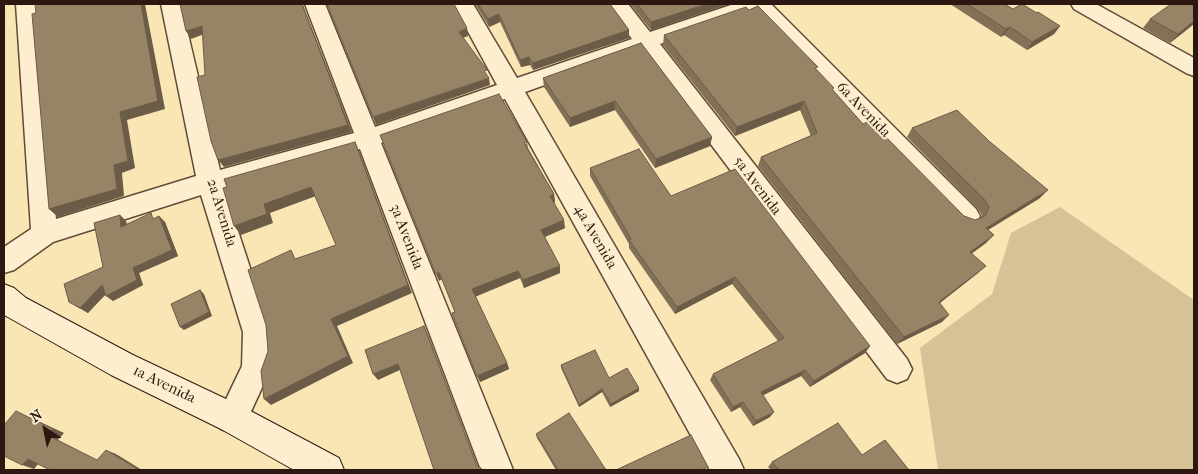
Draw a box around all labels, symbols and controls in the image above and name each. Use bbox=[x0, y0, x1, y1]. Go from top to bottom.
street label: 6a Avenida bbox=[832, 78, 894, 142]
street label: 5a Avenida bbox=[729, 153, 785, 219]
street label: 2a Avenida bbox=[202, 177, 240, 249]
street label: 3a Avenida bbox=[385, 202, 427, 272]
street label: 4a Avenida bbox=[569, 202, 621, 272]
street label: 1a Avenida bbox=[130, 362, 198, 408]
north arrow bbox=[20, 404, 70, 454]
text: N bbox=[27, 406, 45, 426]

